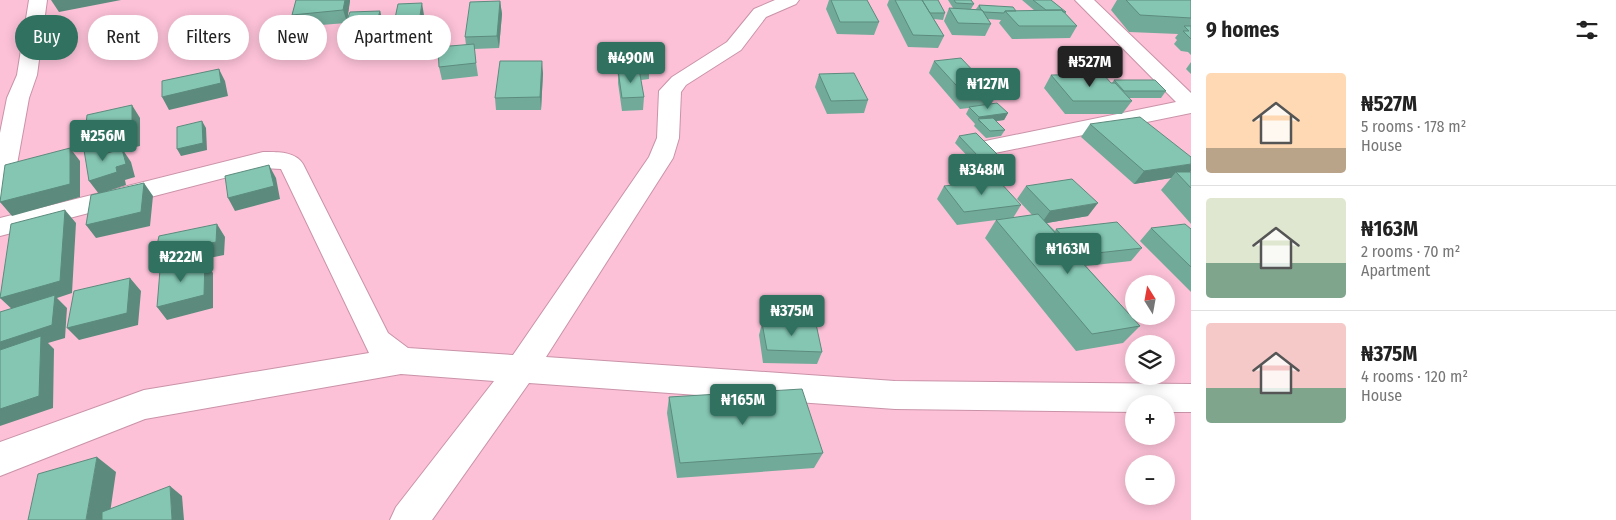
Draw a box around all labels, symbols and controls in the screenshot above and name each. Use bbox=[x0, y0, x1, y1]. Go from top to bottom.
chip: Buy bbox=[15, 15, 78, 60]
chip: Rent bbox=[88, 15, 158, 60]
chip: Filters bbox=[168, 15, 249, 60]
chip: New bbox=[259, 15, 327, 60]
chip: Apartment bbox=[337, 15, 451, 60]
icon: filters bbox=[1573, 16, 1601, 44]
text: 9 homes bbox=[1206, 17, 1279, 43]
pin: ₦490M bbox=[596, 42, 666, 84]
pin: ₦527M bbox=[1055, 46, 1125, 88]
text: ₦490M bbox=[608, 48, 654, 67]
text: ₦527M bbox=[1069, 52, 1111, 71]
pin: ₦127M bbox=[953, 68, 1023, 110]
text: ₦127M bbox=[967, 74, 1009, 93]
text: ₦527M bbox=[1361, 91, 1417, 117]
icon: home bbox=[1246, 93, 1306, 153]
text: 5 rooms · 178 m² bbox=[1361, 117, 1466, 136]
pin: ₦256M bbox=[68, 120, 138, 162]
text: ₦256M bbox=[81, 126, 125, 145]
text: House bbox=[1361, 136, 1402, 155]
pin: ₦348M bbox=[947, 154, 1017, 196]
text: ₦348M bbox=[959, 160, 1005, 179]
text: ₦163M bbox=[1361, 216, 1418, 242]
icon: home bbox=[1246, 218, 1306, 278]
pin: ₦163M bbox=[1033, 232, 1103, 275]
text: ₦163M bbox=[1046, 239, 1090, 258]
pin: ₦222M bbox=[146, 240, 216, 283]
text: 2 rooms · 70 m² bbox=[1361, 242, 1460, 261]
text: ₦222M bbox=[159, 247, 203, 266]
text: Apartment bbox=[1361, 261, 1430, 280]
north arrow bbox=[1125, 275, 1175, 325]
map controls bbox=[1125, 275, 1175, 505]
pin: ₦375M bbox=[757, 294, 827, 337]
text: ₦375M bbox=[771, 301, 813, 320]
button: layers bbox=[1125, 335, 1175, 385]
text: ₦375M bbox=[1361, 341, 1417, 367]
icon: home bbox=[1246, 343, 1306, 403]
text: 4 rooms · 120 m² bbox=[1361, 367, 1468, 386]
pin: ₦165M bbox=[708, 384, 778, 426]
text: House bbox=[1361, 386, 1402, 405]
text: ₦165M bbox=[721, 390, 765, 409]
button: + bbox=[1125, 395, 1175, 445]
button: − bbox=[1125, 455, 1175, 505]

